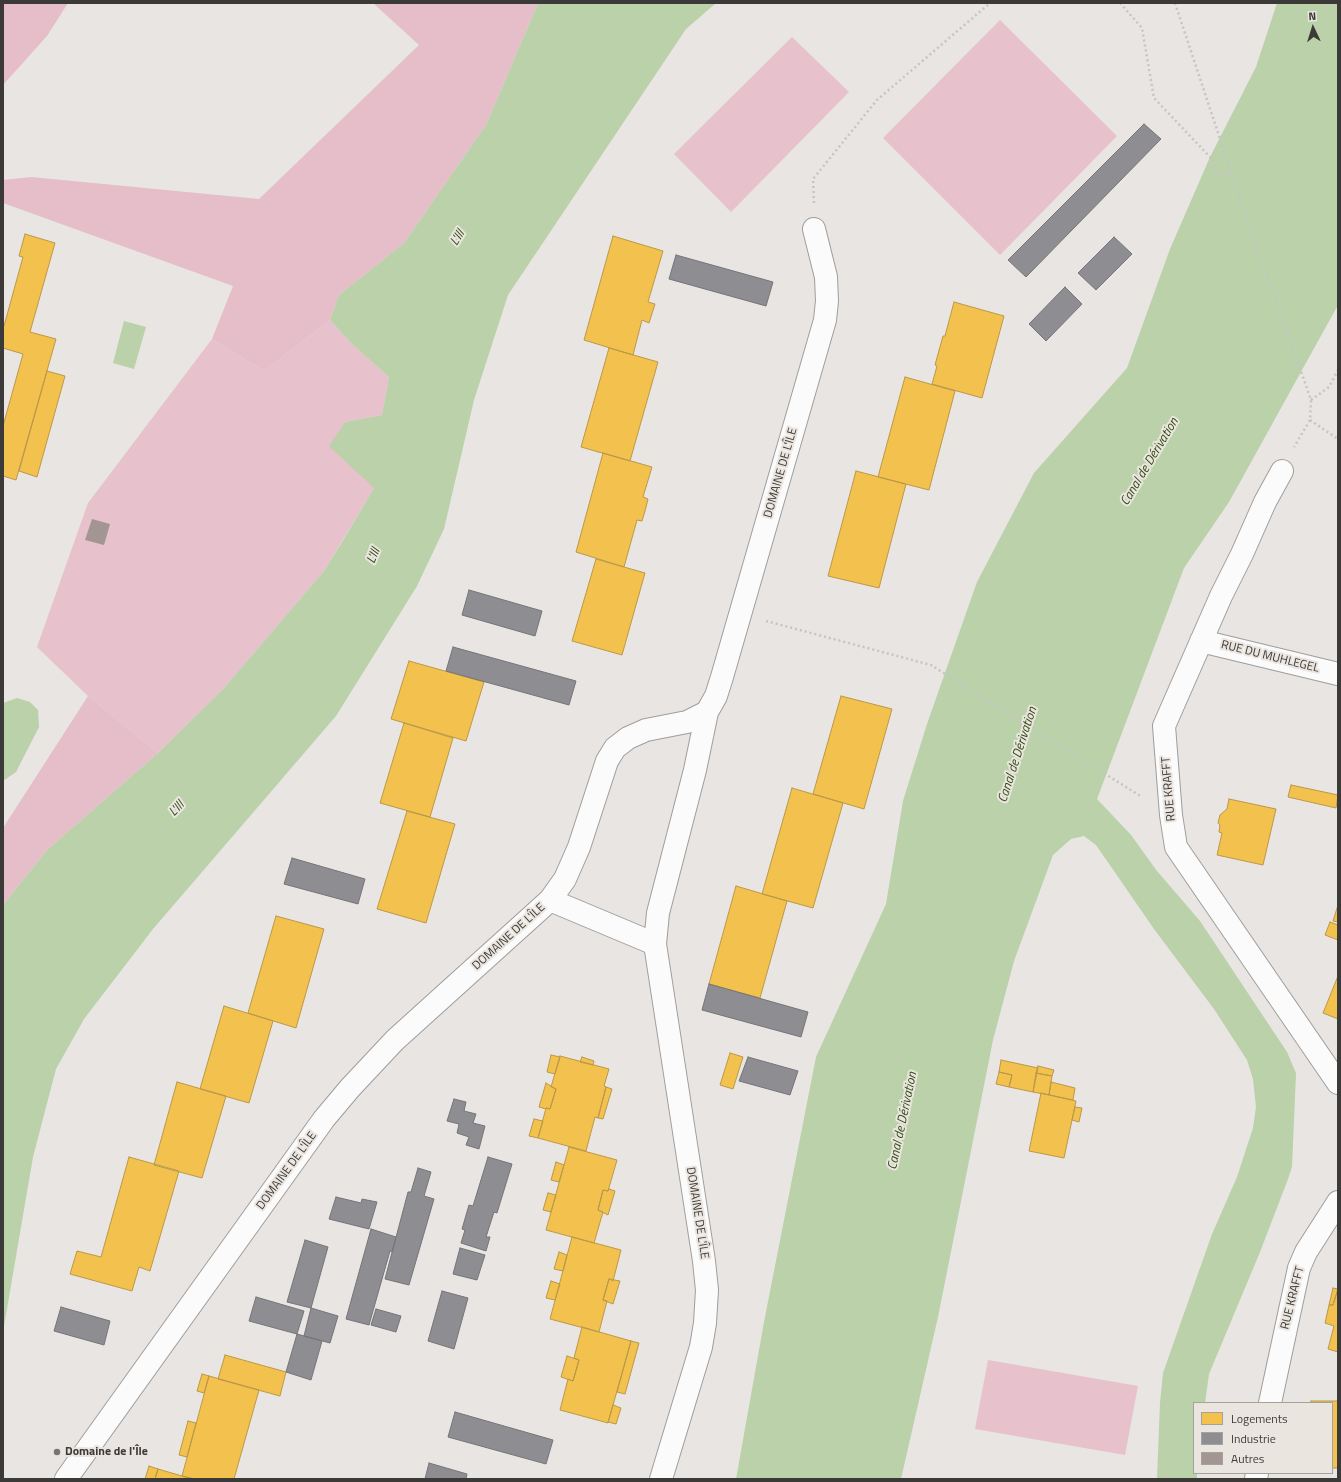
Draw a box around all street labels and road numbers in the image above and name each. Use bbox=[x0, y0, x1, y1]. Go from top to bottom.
street label: DOMAINE DE L'ÎLE bbox=[761, 426, 801, 520]
street label: RUE DU MUHLEGEL bbox=[1220, 638, 1320, 676]
street label: RUE KRAFFT bbox=[1159, 756, 1179, 822]
street label: DOMAINE DE L'ÎLE bbox=[470, 901, 548, 973]
street label: DOMAINE DE L'ÎLE bbox=[254, 1129, 320, 1213]
street label: DOMAINE DE L'ÎLE bbox=[683, 1166, 711, 1260]
street label: RUE KRAFFT bbox=[1278, 1265, 1308, 1331]

